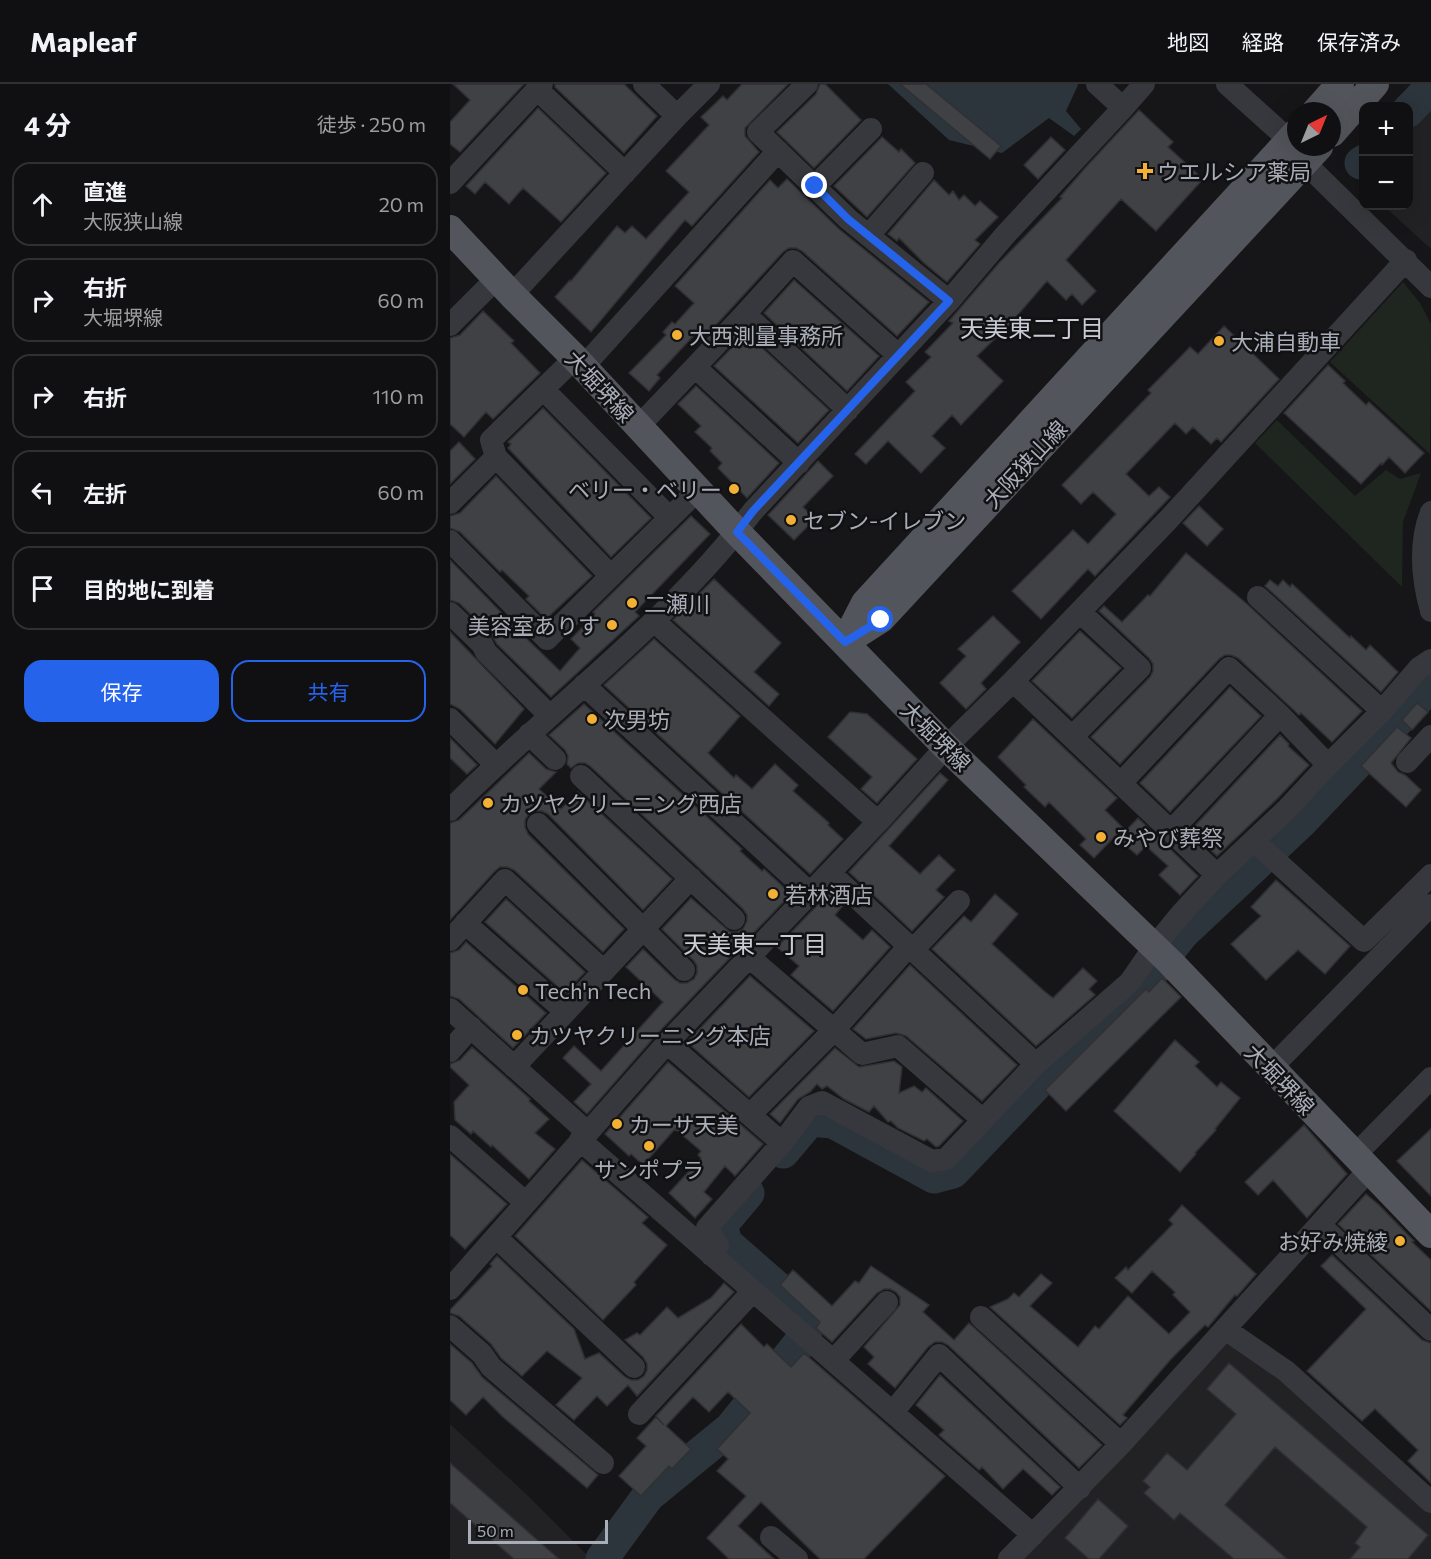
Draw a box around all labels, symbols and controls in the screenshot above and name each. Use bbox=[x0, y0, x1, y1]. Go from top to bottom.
text: Mapleaf bbox=[30, 24, 137, 58]
text: 地図 bbox=[1167, 29, 1209, 54]
text: 経路 bbox=[1242, 29, 1284, 54]
text: 保存済み bbox=[1317, 29, 1401, 54]
north arrow bbox=[1287, 102, 1341, 156]
map controls bbox=[1359, 102, 1413, 210]
button: + bbox=[1359, 102, 1413, 156]
text: 4 分 bbox=[24, 109, 71, 140]
text: 徒歩 · 250 m bbox=[317, 112, 426, 136]
button: − bbox=[1359, 156, 1413, 210]
place label: ウエルシア薬局 bbox=[1157, 158, 1311, 185]
marker: ウエルシア薬局 bbox=[1138, 164, 1152, 178]
route end bbox=[801, 172, 827, 198]
text: 直進 bbox=[83, 178, 127, 205]
icon: ahead bbox=[26, 188, 59, 221]
text: 20 m bbox=[379, 192, 424, 216]
text: 大阪狭山線 bbox=[83, 209, 183, 233]
text: 右折 bbox=[83, 274, 127, 301]
icon: right bbox=[26, 284, 59, 317]
text: 60 m bbox=[378, 288, 424, 312]
text: 大堀堺線 bbox=[83, 305, 163, 329]
district label: 天美東二丁目 bbox=[960, 313, 1104, 342]
place label: 大西測量事務所 bbox=[689, 322, 843, 349]
marker: 大西測量事務所 bbox=[670, 328, 684, 342]
place label: 大浦自動車 bbox=[1231, 328, 1341, 355]
marker: 大浦自動車 bbox=[1212, 334, 1226, 348]
street label: 大堀堺線 bbox=[560, 345, 640, 427]
icon: right bbox=[26, 380, 59, 413]
text: 右折 bbox=[83, 384, 127, 411]
text: 110 m bbox=[373, 384, 424, 408]
street label: 大阪狭山線 bbox=[978, 415, 1072, 513]
icon: left bbox=[26, 476, 59, 509]
place label: ベリー・ベリー bbox=[568, 476, 722, 503]
text: 左折 bbox=[83, 480, 127, 507]
text: 60 m bbox=[378, 480, 424, 504]
marker: ベリー・ベリー bbox=[727, 482, 741, 496]
place label: セブン-イレブン bbox=[803, 507, 966, 534]
marker: セブン-イレブン bbox=[784, 513, 798, 527]
icon: arrive bbox=[26, 572, 59, 605]
text: 目的地に到着 bbox=[83, 576, 215, 603]
place label: 二瀬川 bbox=[644, 590, 710, 617]
marker: 二瀬川 bbox=[625, 596, 639, 610]
route start bbox=[867, 606, 893, 632]
place label: 美容室ありす bbox=[468, 612, 600, 639]
marker: 美容室ありす bbox=[605, 618, 619, 632]
button: 保存 bbox=[24, 660, 219, 722]
button: 共有 bbox=[231, 660, 426, 722]
street label: 大堀堺線 bbox=[895, 695, 977, 777]
place label: 次男坊 bbox=[604, 706, 670, 733]
marker: 次男坊 bbox=[585, 712, 599, 726]
place label: カツヤクリーニング西店 bbox=[500, 790, 742, 817]
marker: カツヤクリーニング西店 bbox=[481, 796, 495, 810]
place label: みやび葬祭 bbox=[1113, 824, 1223, 851]
marker: みやび葬祭 bbox=[1094, 830, 1108, 844]
place label: 若林酒店 bbox=[785, 881, 873, 908]
marker: 若林酒店 bbox=[766, 887, 780, 901]
district label: 天美東一丁目 bbox=[683, 929, 827, 958]
place label: Tech'n Tech bbox=[535, 977, 651, 1004]
marker: Tech'n Tech bbox=[516, 983, 530, 997]
place label: カツヤクリーニング本店 bbox=[529, 1022, 771, 1049]
marker: カツヤクリーニング本店 bbox=[510, 1028, 524, 1042]
street label: 大堀堺線 bbox=[1240, 1038, 1320, 1120]
place label: カーサ天美 bbox=[629, 1111, 739, 1138]
marker: カーサ天美 bbox=[610, 1117, 624, 1131]
marker: サンポプラ bbox=[642, 1139, 656, 1153]
place label: サンポプラ bbox=[594, 1156, 704, 1183]
place label: お好み焼綾 bbox=[1278, 1228, 1388, 1255]
marker: お好み焼綾 bbox=[1393, 1234, 1407, 1248]
scale bar bbox=[468, 1517, 608, 1544]
text: 50 m bbox=[477, 1521, 514, 1540]

